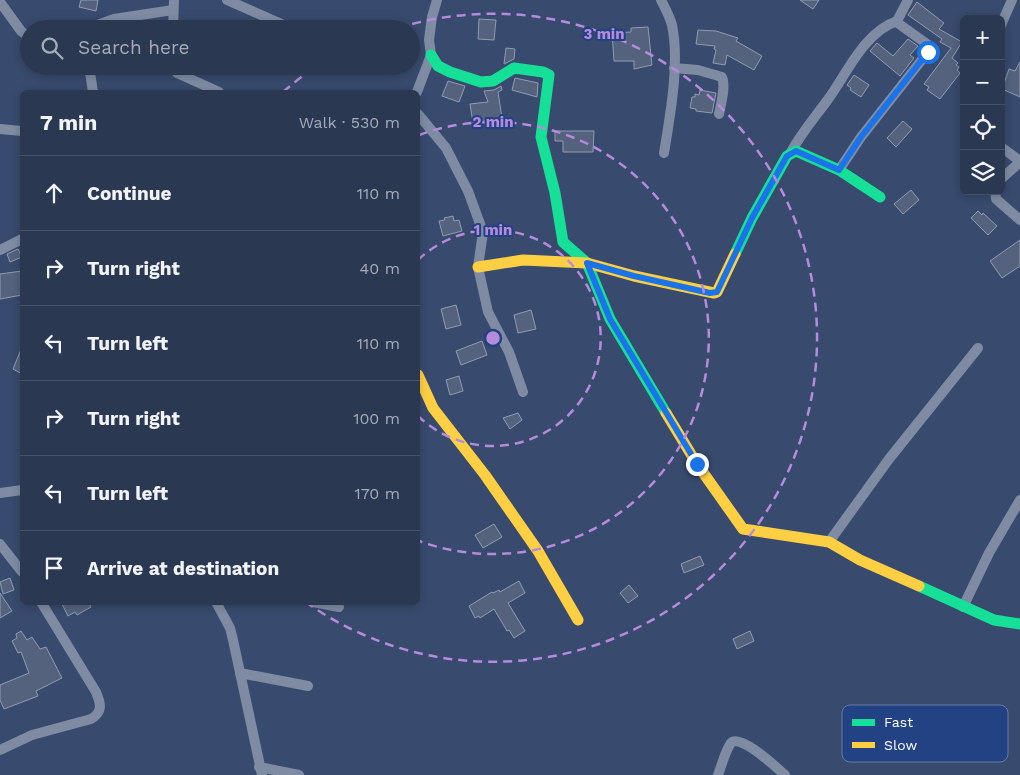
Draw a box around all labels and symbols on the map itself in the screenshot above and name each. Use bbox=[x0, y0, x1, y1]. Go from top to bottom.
text: 3 min bbox=[584, 25, 624, 43]
route start bbox=[917, 41, 940, 64]
text: 2 min bbox=[472, 113, 514, 131]
text: 1 min bbox=[474, 221, 512, 239]
centre of rings bbox=[484, 329, 502, 347]
route end bbox=[686, 453, 709, 476]
legend bbox=[842, 705, 1008, 762]
text: Fast bbox=[884, 714, 913, 730]
text: Slow bbox=[884, 737, 917, 753]

